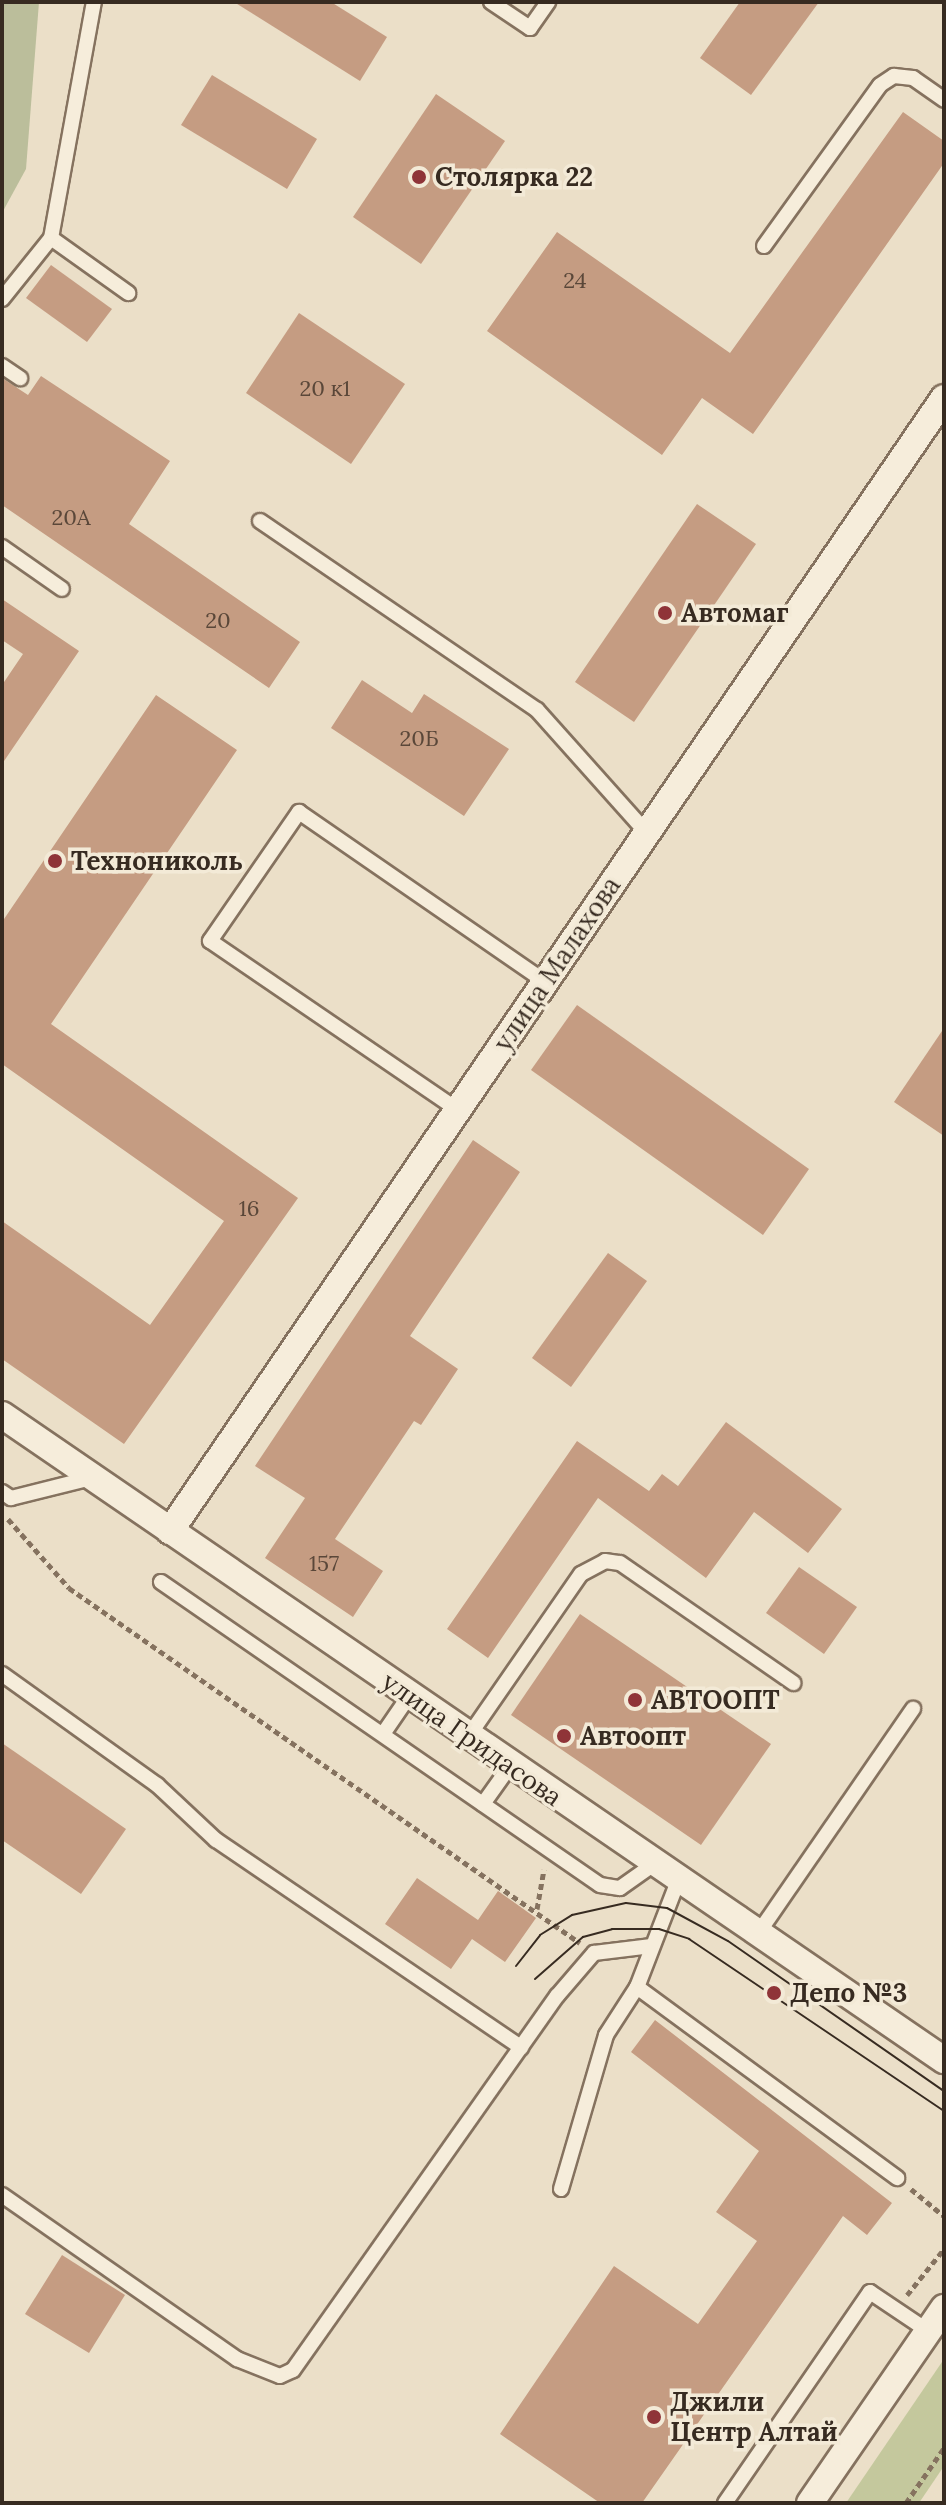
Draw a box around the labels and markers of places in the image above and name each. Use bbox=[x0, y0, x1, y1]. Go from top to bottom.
place label: Столярка 22 bbox=[435, 161, 593, 193]
marker: Столярка 22 bbox=[410, 168, 428, 186]
place label: Автомаг bbox=[681, 597, 789, 629]
marker: Автомаг bbox=[656, 604, 674, 622]
place label: Технониколь bbox=[71, 845, 243, 877]
marker: Технониколь bbox=[46, 852, 64, 870]
place label: АВТООПТ bbox=[651, 1684, 780, 1716]
marker: АВТООПТ bbox=[626, 1691, 644, 1709]
place label: Автоопт bbox=[580, 1720, 686, 1752]
marker: Автоопт bbox=[555, 1727, 573, 1745]
place label: Депо №3 bbox=[790, 1977, 907, 2009]
marker: Депо №3 bbox=[765, 1984, 783, 2002]
place label: Джили Центр Алтай bbox=[670, 2386, 838, 2448]
marker: Джили Центр Алтай bbox=[645, 2408, 663, 2426]

